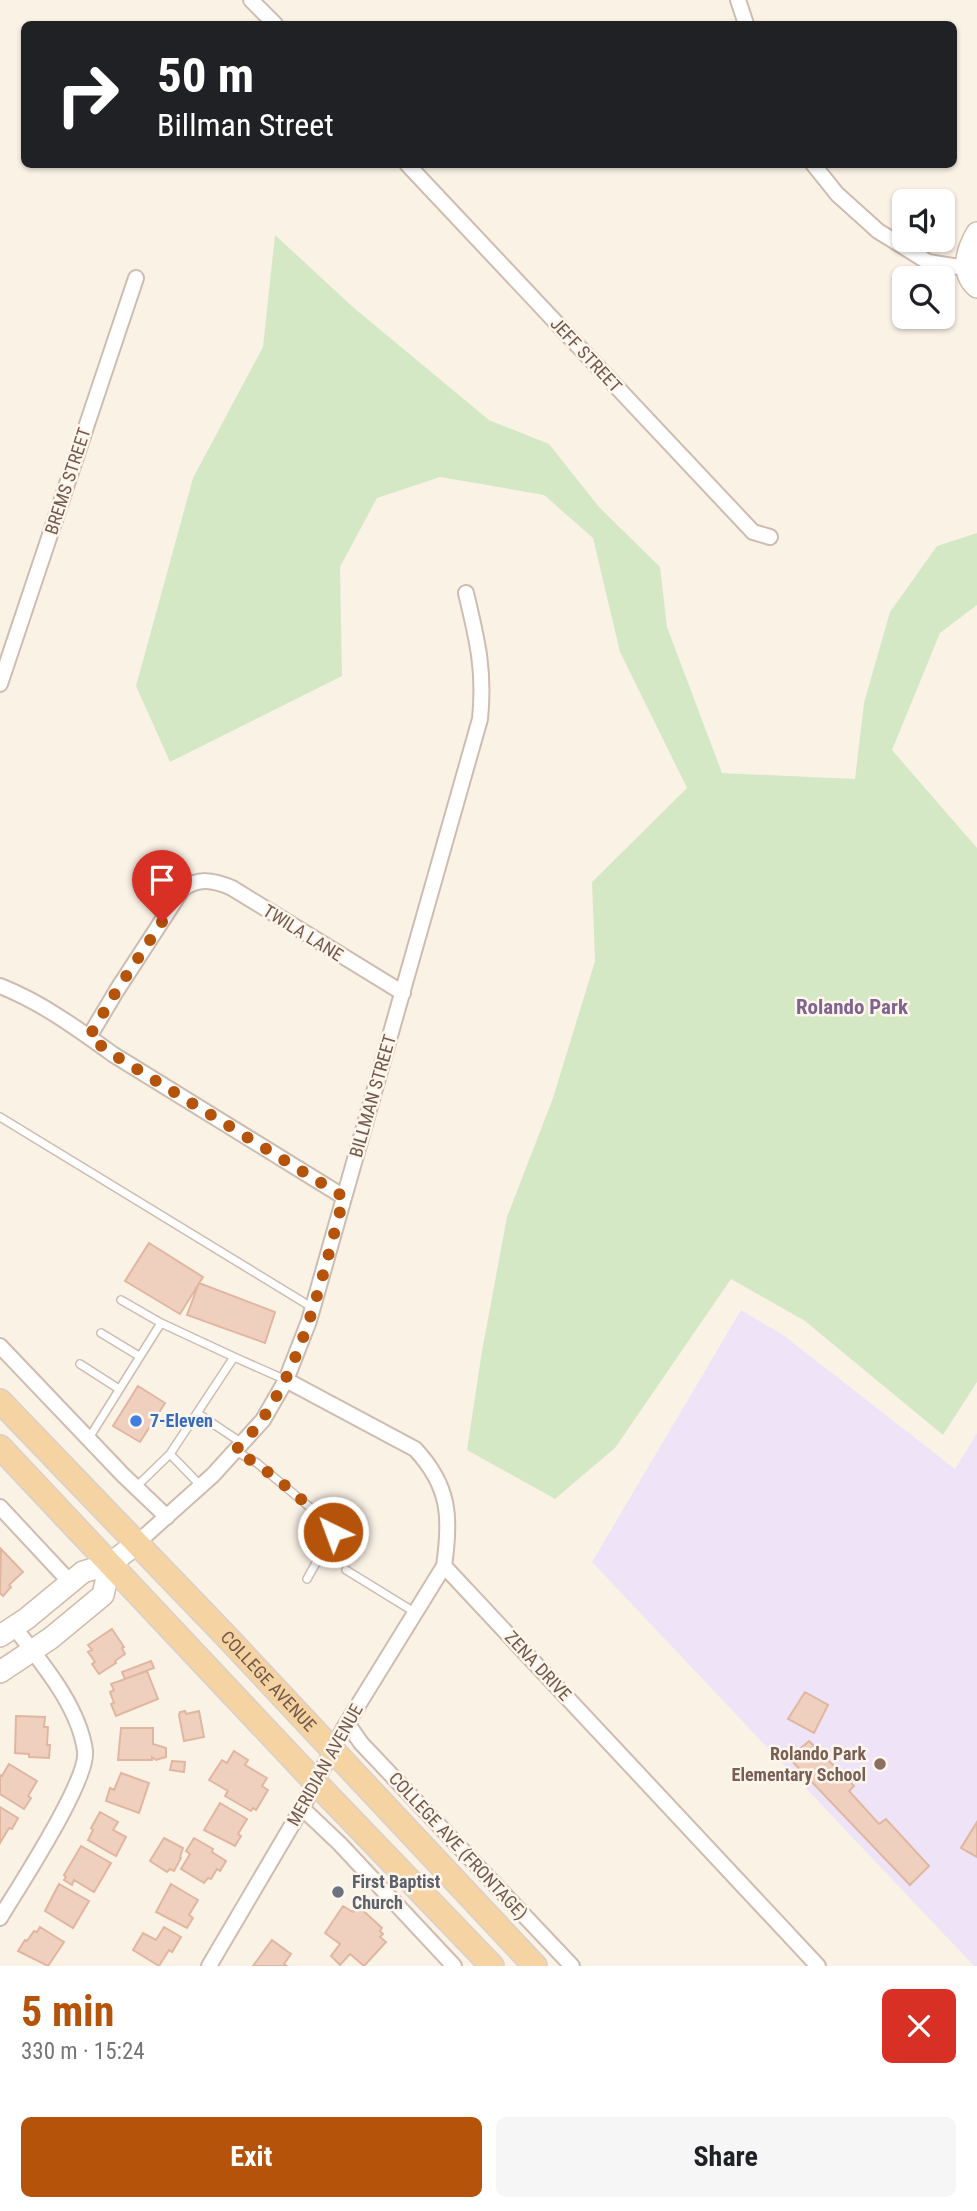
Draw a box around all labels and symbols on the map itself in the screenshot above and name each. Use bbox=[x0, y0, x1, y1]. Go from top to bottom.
street label: JEFF STREET bbox=[546, 313, 626, 396]
street label: BREMS STREET bbox=[40, 425, 95, 537]
pin bbox=[132, 850, 192, 922]
street label: TWILA LANE bbox=[259, 900, 347, 965]
district label: Rolando Park bbox=[796, 995, 909, 1019]
street label: BILLMAN STREET bbox=[345, 1032, 400, 1160]
place label: 7-Eleven bbox=[150, 1410, 213, 1431]
marker: 7-Eleven bbox=[128, 1413, 144, 1429]
position arrow bbox=[296, 1495, 370, 1569]
street label: COLLEGE AVENUE bbox=[217, 1626, 321, 1735]
street label: ZENA DRIVE bbox=[501, 1626, 576, 1705]
street label: MERIDIAN AVENUE bbox=[282, 1700, 367, 1829]
place label: Rolando Park Elementary School bbox=[732, 1743, 866, 1785]
marker: Rolando Park Elementary School bbox=[872, 1756, 888, 1772]
street label: COLLEGE AVE (FRONTAGE) bbox=[384, 1768, 532, 1924]
place label: First Baptist Church bbox=[352, 1871, 441, 1913]
marker: First Baptist Church bbox=[330, 1884, 346, 1900]

